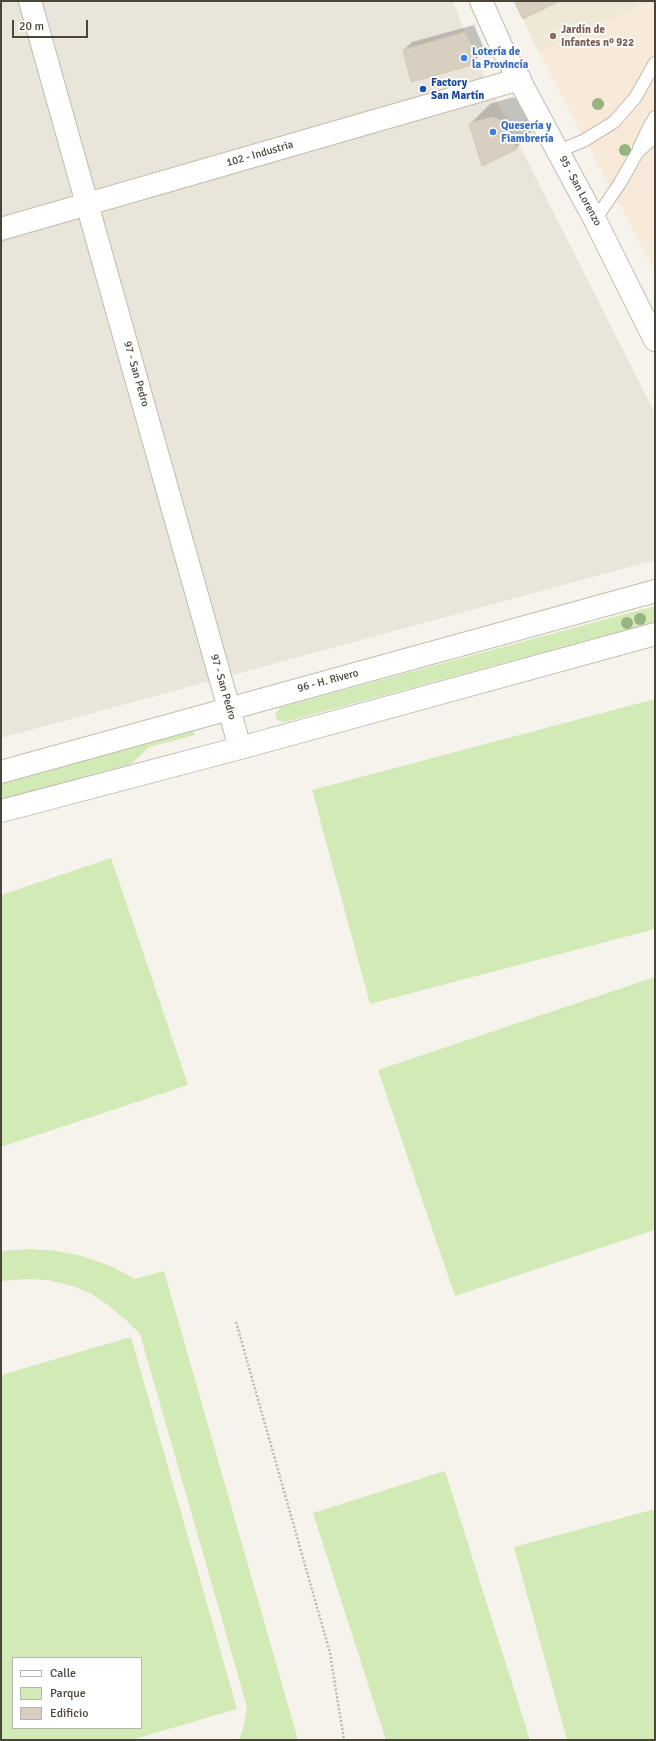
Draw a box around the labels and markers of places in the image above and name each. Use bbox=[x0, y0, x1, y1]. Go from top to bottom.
place label: Jardín de Infantes nº 922 bbox=[561, 23, 634, 49]
marker: Jardín de Infantes nº 922 bbox=[548, 31, 558, 41]
place label: Lotería de la Provincía bbox=[472, 45, 528, 71]
marker: Lotería de la Provincía bbox=[459, 53, 469, 63]
place label: Factory San Martín bbox=[431, 76, 484, 102]
marker: Factory San Martín bbox=[418, 84, 428, 94]
place label: Quesería y Fiambrería bbox=[501, 119, 554, 145]
marker: Quesería y Fiambrería bbox=[488, 127, 498, 137]

